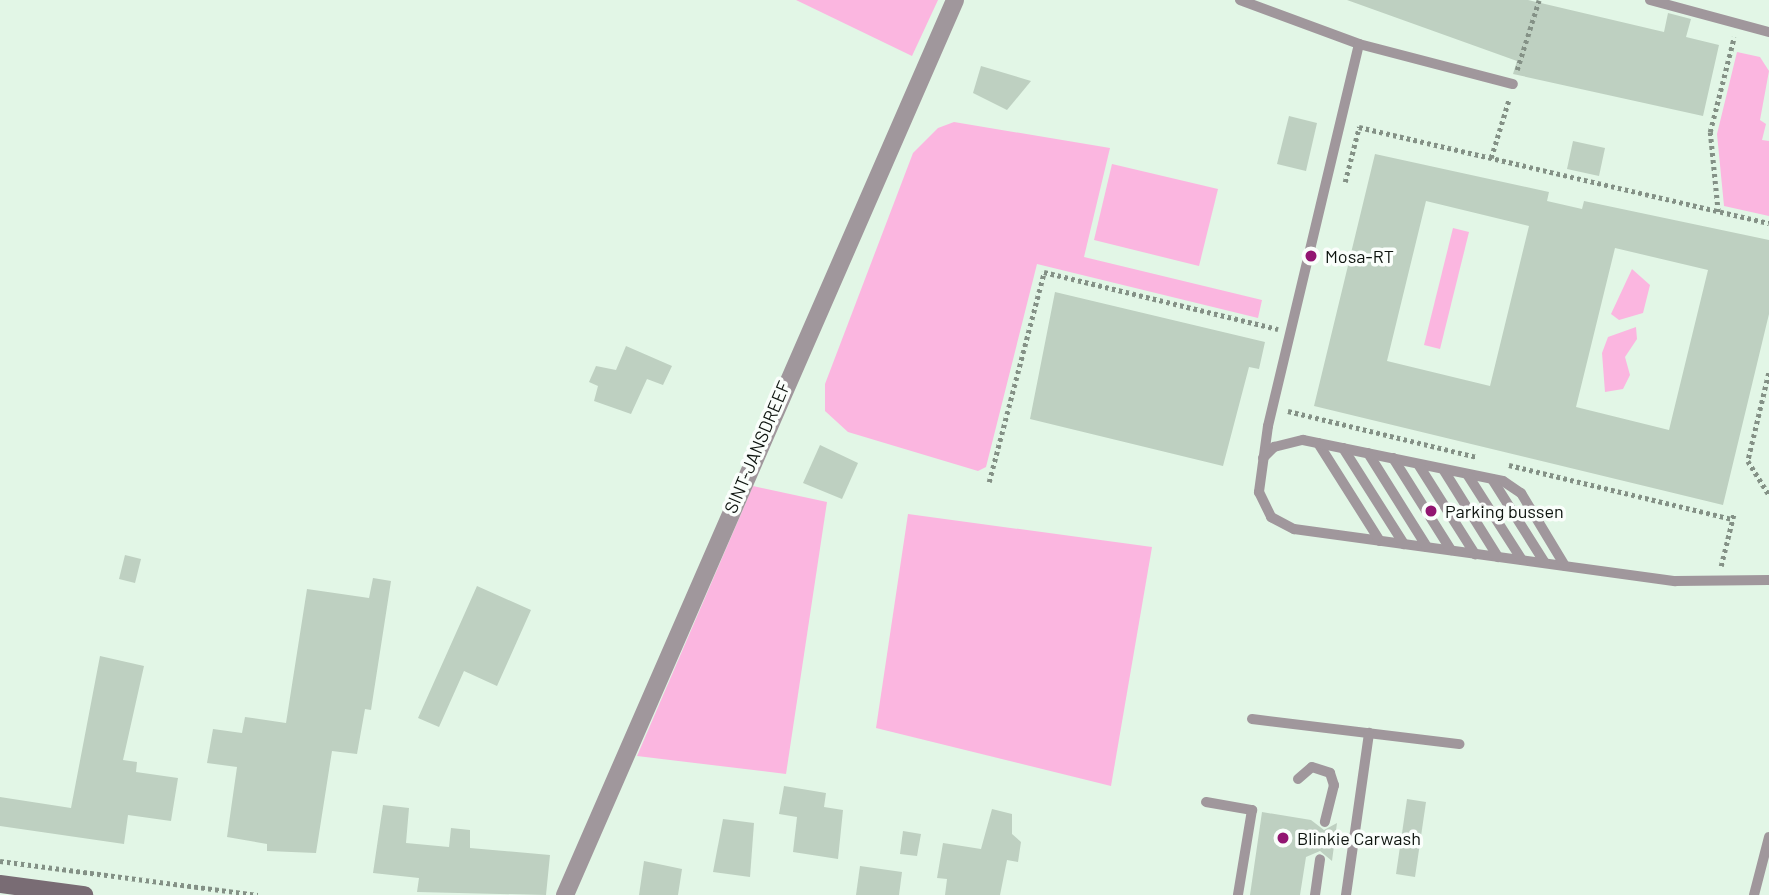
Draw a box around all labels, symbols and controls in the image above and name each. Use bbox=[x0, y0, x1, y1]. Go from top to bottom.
place label: Mosa-RT bbox=[1325, 245, 1394, 267]
marker: Mosa-RT bbox=[1303, 248, 1319, 264]
street label: SINT-JANSDREEF bbox=[719, 378, 795, 516]
place label: Parking bussen bbox=[1445, 500, 1564, 522]
marker: Parking bussen bbox=[1423, 503, 1439, 519]
place label: Blinkie Carwash bbox=[1297, 827, 1421, 849]
marker: Blinkie Carwash bbox=[1275, 830, 1291, 846]

